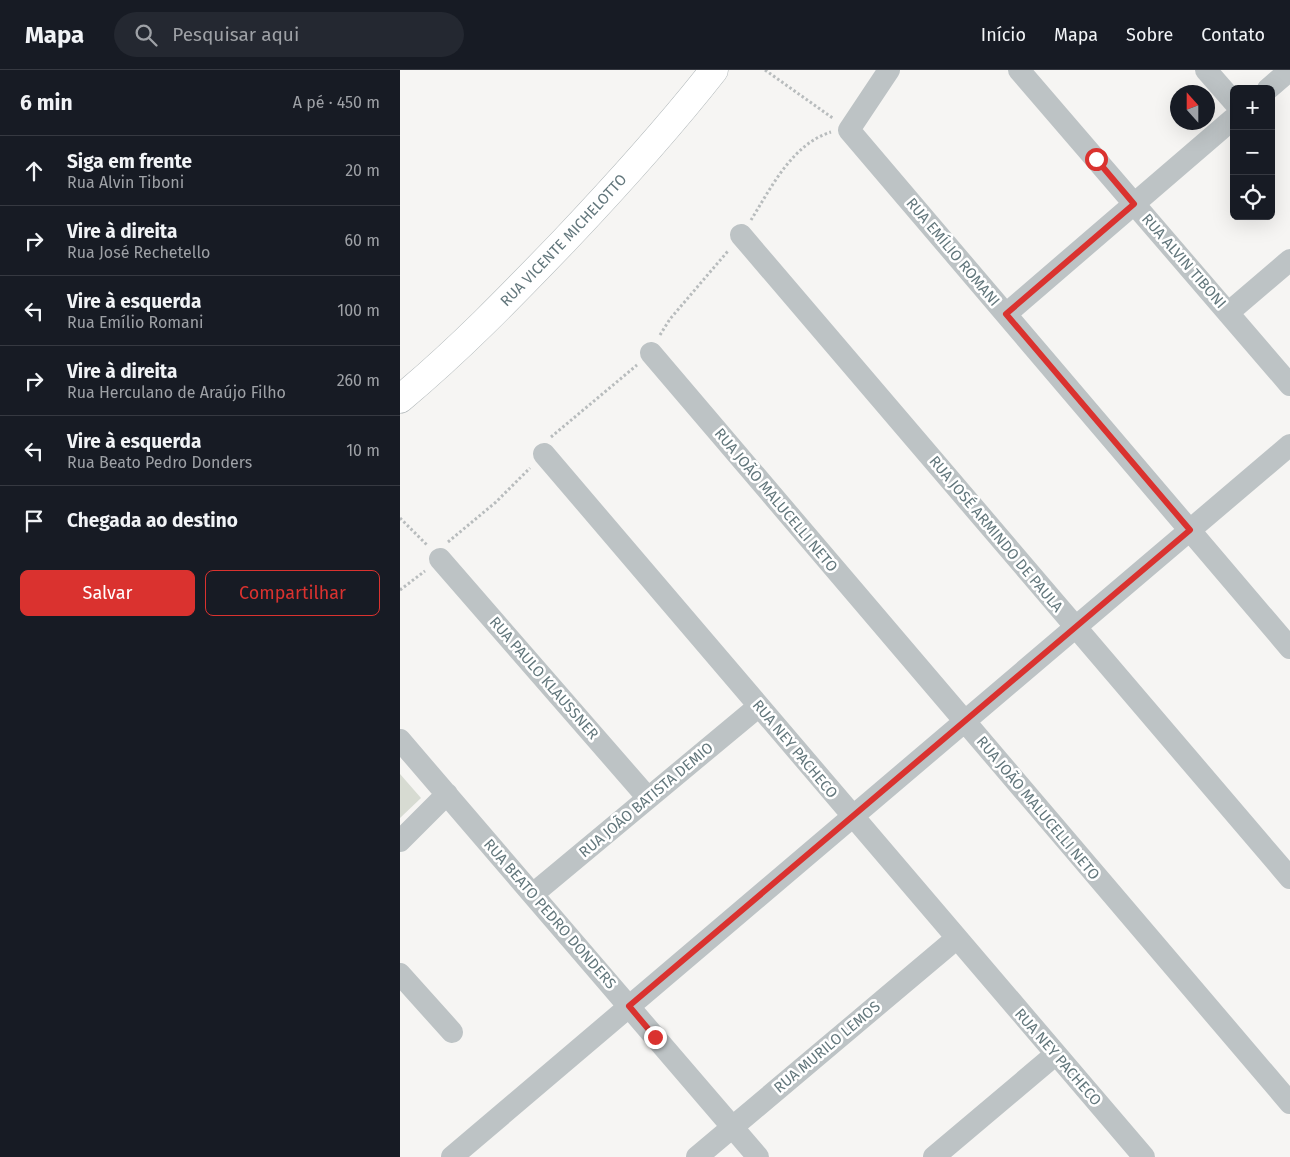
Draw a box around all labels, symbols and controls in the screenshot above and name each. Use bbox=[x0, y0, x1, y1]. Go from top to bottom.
search box bbox=[114, 12, 464, 57]
text: Mapa bbox=[25, 21, 84, 49]
icon: search bbox=[132, 21, 160, 49]
text: Pesquisar aqui bbox=[172, 23, 299, 46]
text: Início bbox=[981, 24, 1026, 46]
text: Mapa bbox=[1054, 24, 1098, 46]
text: Sobre bbox=[1126, 24, 1173, 46]
text: Contato bbox=[1201, 24, 1265, 46]
north arrow bbox=[1170, 85, 1215, 130]
map controls bbox=[1230, 85, 1275, 220]
button: + bbox=[1230, 85, 1275, 130]
text: 6 min bbox=[20, 90, 73, 116]
text: A pé · 450 m bbox=[293, 93, 380, 112]
button: − bbox=[1230, 130, 1275, 175]
route start bbox=[1085, 148, 1108, 171]
text: Siga em frente bbox=[67, 150, 192, 173]
icon: ahead bbox=[20, 157, 48, 185]
text: 20 m bbox=[345, 161, 380, 180]
street label: RUA VICENTE MICHELOTTO bbox=[497, 171, 630, 310]
text: Rua Alvin Tiboni bbox=[67, 173, 184, 192]
button: locate bbox=[1230, 175, 1275, 220]
street label: RUA EMÍLIO ROMANI bbox=[902, 194, 1004, 310]
street label: RUA ALVIN TIBONI bbox=[1138, 210, 1230, 312]
text: Vire à direita bbox=[67, 220, 177, 243]
icon: right bbox=[20, 227, 48, 255]
text: 60 m bbox=[345, 231, 380, 250]
text: Rua José Rechetello bbox=[67, 243, 210, 262]
text: Vire à esquerda bbox=[67, 290, 201, 313]
icon: left bbox=[20, 297, 48, 325]
text: 100 m bbox=[337, 301, 380, 320]
text: Rua Emílio Romani bbox=[67, 313, 204, 332]
text: Vire à direita bbox=[67, 360, 177, 383]
icon: right bbox=[20, 367, 48, 395]
text: 260 m bbox=[337, 371, 380, 390]
text: Rua Herculano de Araújo Filho bbox=[67, 383, 286, 402]
street label: RUA JOÃO MALUCELLI NETO bbox=[711, 425, 841, 575]
text: Vire à esquerda bbox=[67, 430, 201, 453]
icon: left bbox=[20, 437, 48, 465]
text: 10 m bbox=[346, 441, 380, 460]
street label: RUA JOSÉ ARMINDO DE PAULA bbox=[925, 452, 1067, 616]
text: Rua Beato Pedro Donders bbox=[67, 453, 252, 472]
icon: arrive bbox=[20, 507, 48, 535]
text: Chegada ao destino bbox=[67, 509, 238, 532]
button: Salvar bbox=[20, 570, 195, 616]
button: Compartilhar bbox=[205, 570, 380, 616]
street label: RUA PAULO KLAUSSNER bbox=[486, 613, 602, 743]
street label: RUA NEY PACHECO bbox=[749, 696, 841, 802]
street label: RUA JOÃO MALUCELLI NETO bbox=[973, 733, 1103, 883]
street label: RUA JOÃO BATISTA DEMIO bbox=[575, 739, 717, 861]
street label: RUA BEATO PEDRO DONDERS bbox=[480, 835, 620, 993]
street label: RUA MURILO LEMOS bbox=[770, 997, 884, 1097]
street label: RUA NEY PACHECO bbox=[1011, 1005, 1105, 1109]
route end bbox=[644, 1026, 667, 1049]

